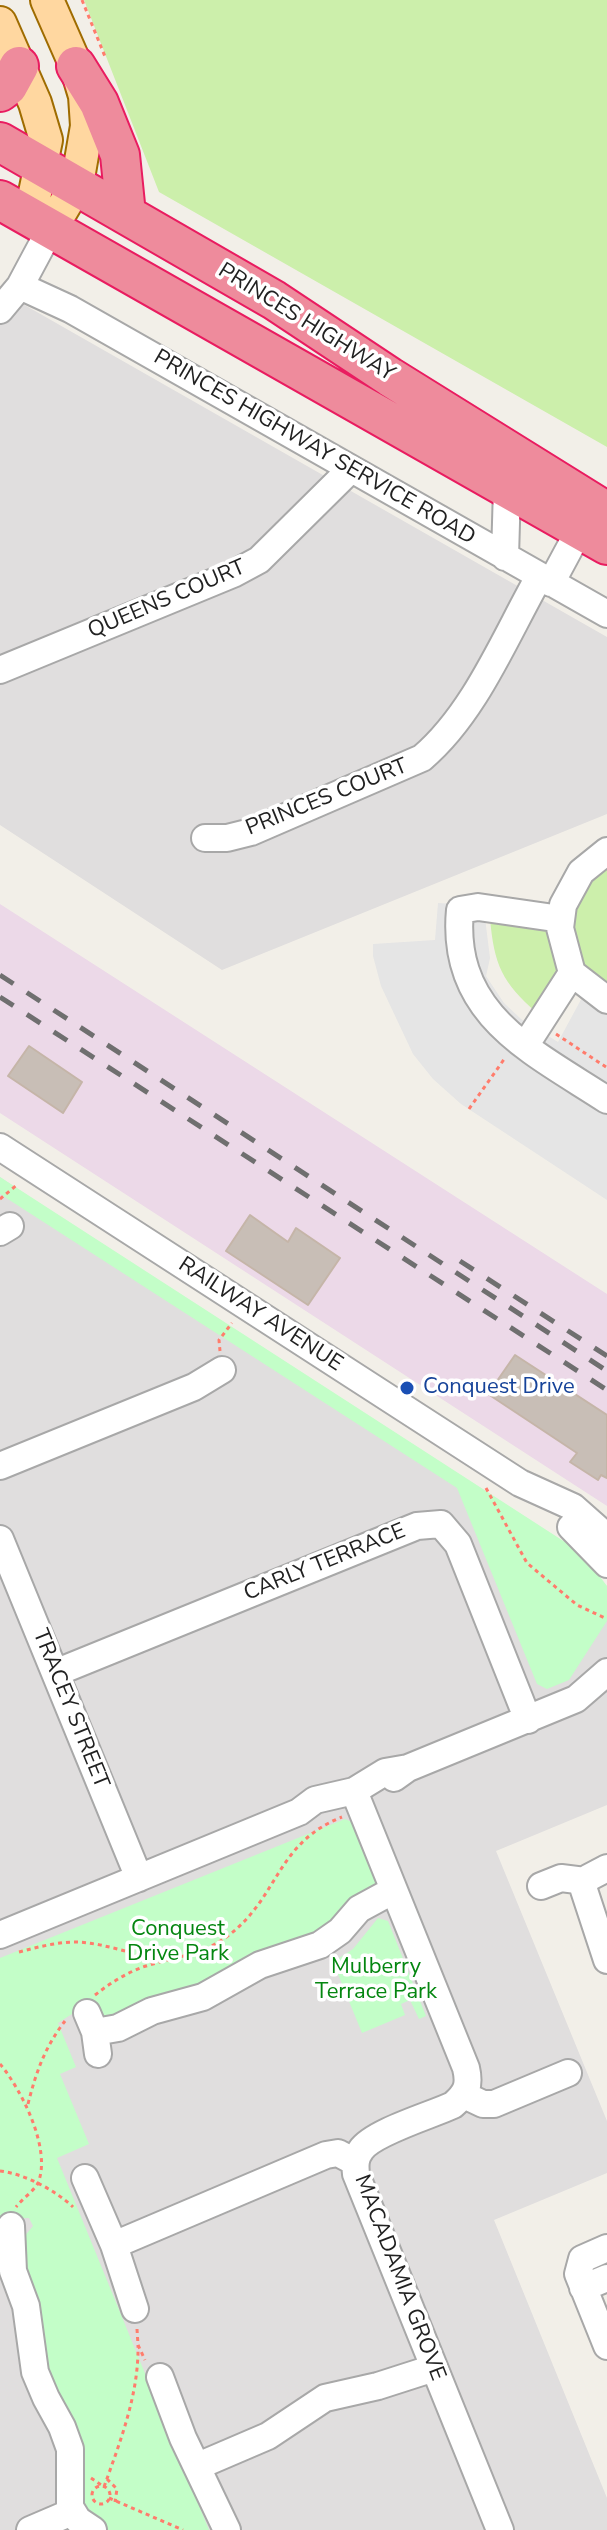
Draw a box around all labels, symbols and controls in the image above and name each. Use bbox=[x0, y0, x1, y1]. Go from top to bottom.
street label: PRINCES HIGHWAY bbox=[213, 258, 399, 388]
street label: PRINCES HIGHWAY SERVICE ROAD bbox=[148, 345, 480, 551]
street label: QUEENS COURT bbox=[84, 555, 250, 645]
street label: PRINCES COURT bbox=[242, 754, 412, 842]
street label: RAILWAY AVENUE bbox=[173, 1252, 347, 1378]
place label: Conquest Drive bbox=[423, 1375, 575, 1401]
marker: Conquest Drive bbox=[398, 1379, 416, 1397]
street label: CARLY TERRACE bbox=[240, 1519, 410, 1607]
street label: TRACEY STREET bbox=[26, 1625, 114, 1793]
park label: Conquest Drive Park bbox=[127, 1917, 229, 1968]
park label: Mulberry Terrace Park bbox=[315, 1955, 437, 2006]
street label: MACADAMIA GROVE bbox=[348, 2171, 450, 2385]

